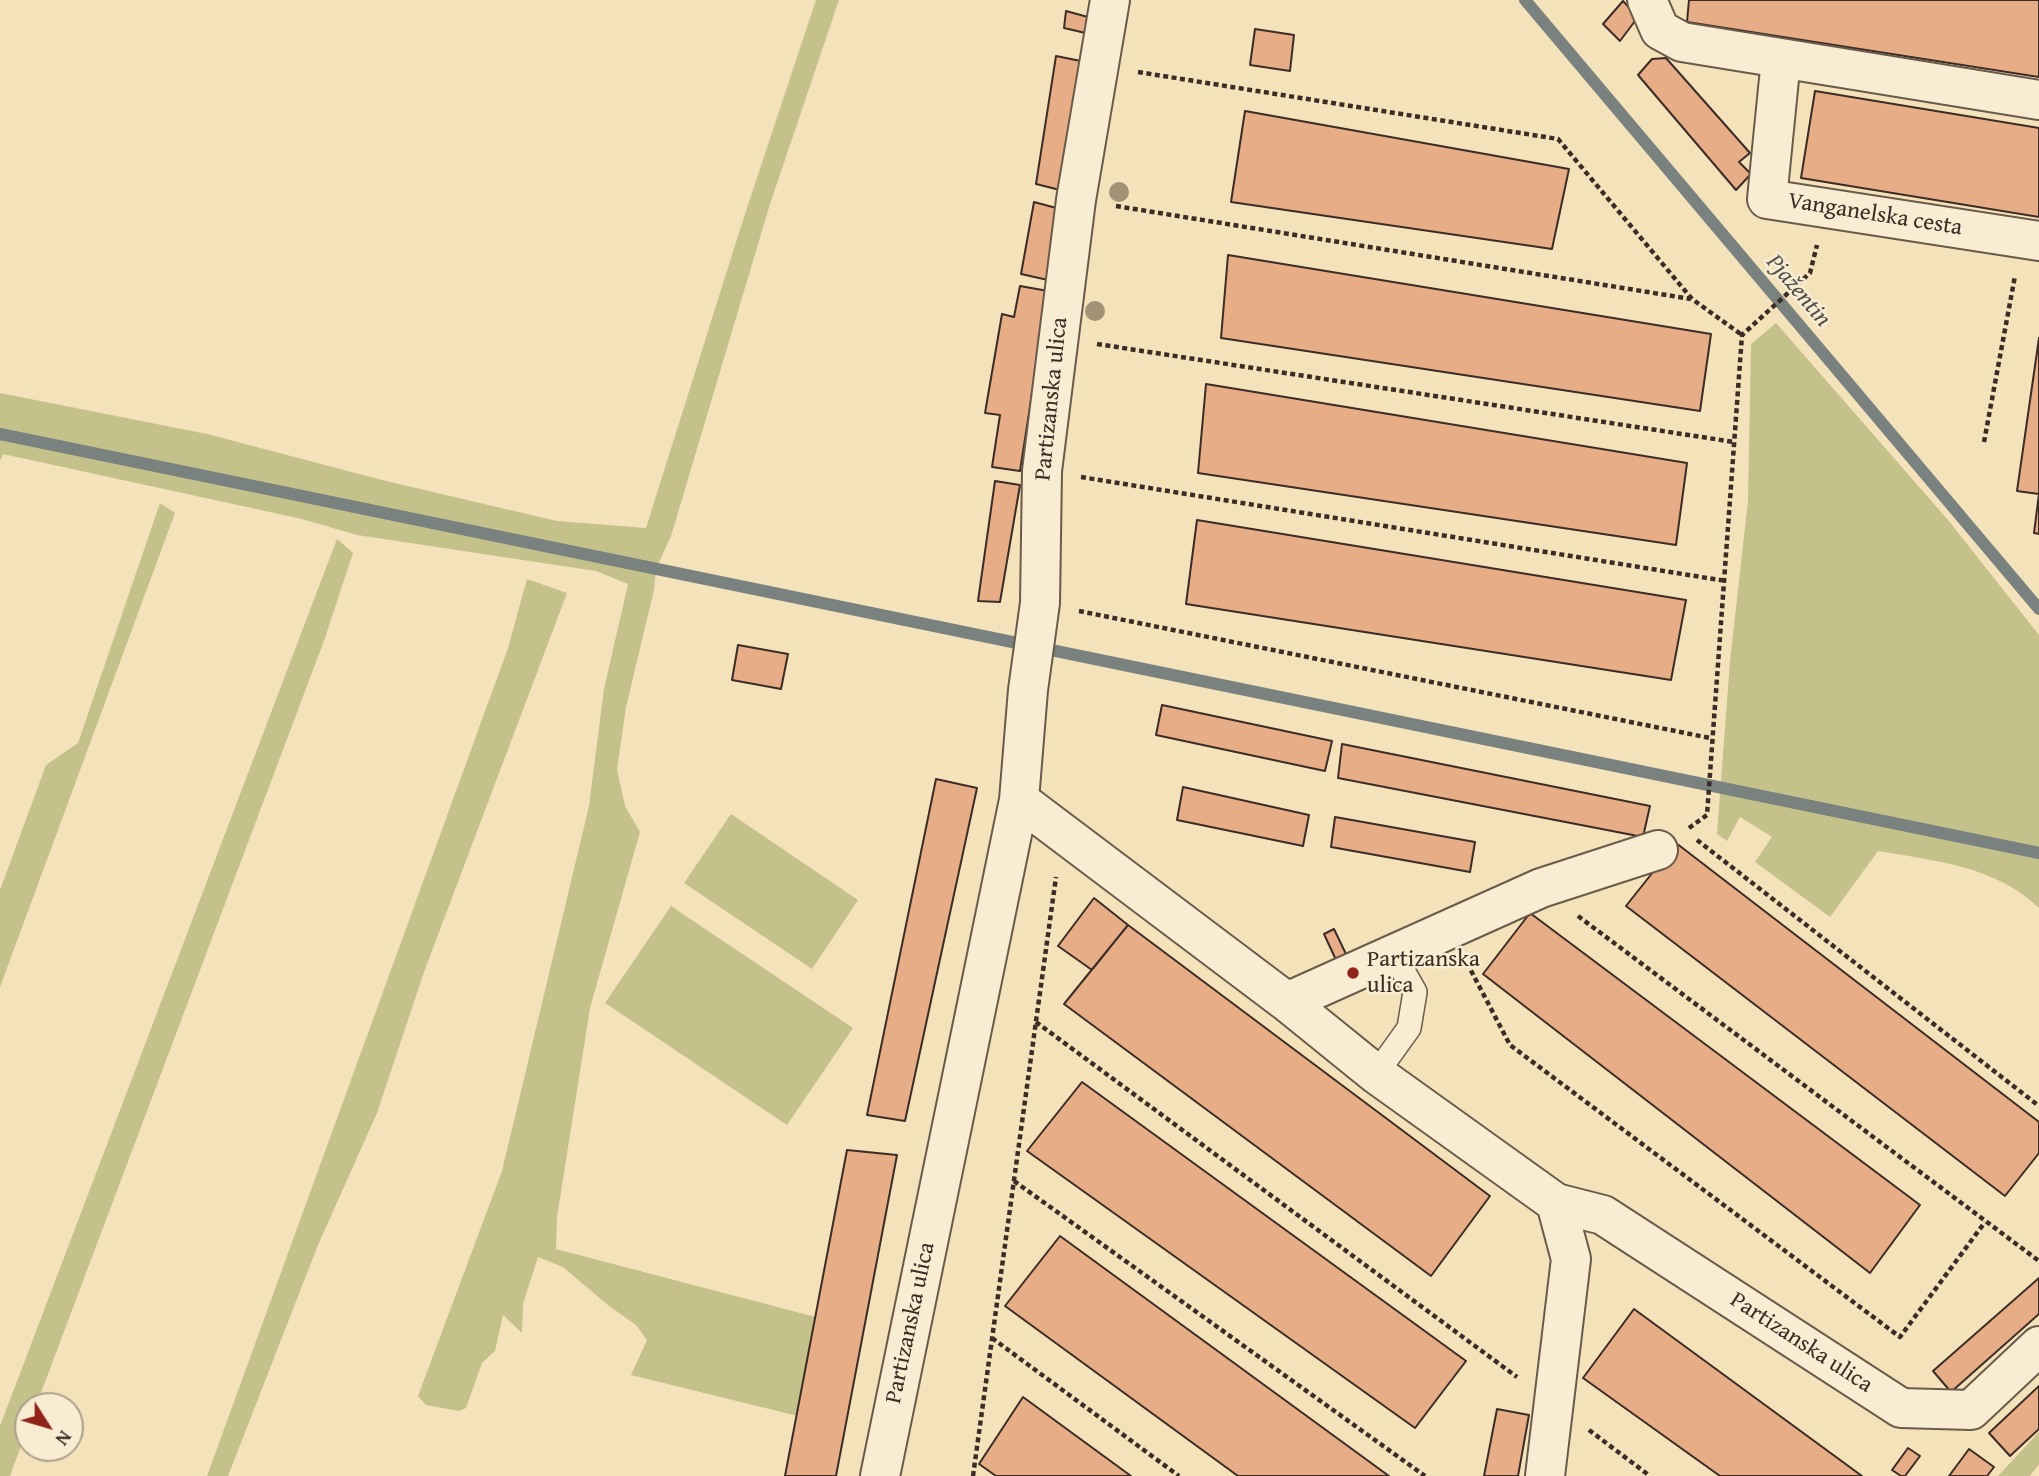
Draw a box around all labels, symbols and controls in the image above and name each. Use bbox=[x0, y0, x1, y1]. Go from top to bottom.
street label: Vanganelska cesta bbox=[1786, 188, 1964, 242]
water label: Pjažentin bbox=[1759, 249, 1837, 333]
street label: Partizanska ulica bbox=[1030, 316, 1074, 482]
place label: Partizanska ulica bbox=[1367, 946, 1480, 1000]
marker: Partizanska ulica bbox=[1345, 965, 1361, 981]
street label: Partizanska ulica bbox=[880, 1240, 942, 1406]
street label: Partizanska ulica bbox=[1725, 1287, 1877, 1399]
north arrow bbox=[14, 1392, 84, 1462]
text: N bbox=[49, 1425, 79, 1452]

